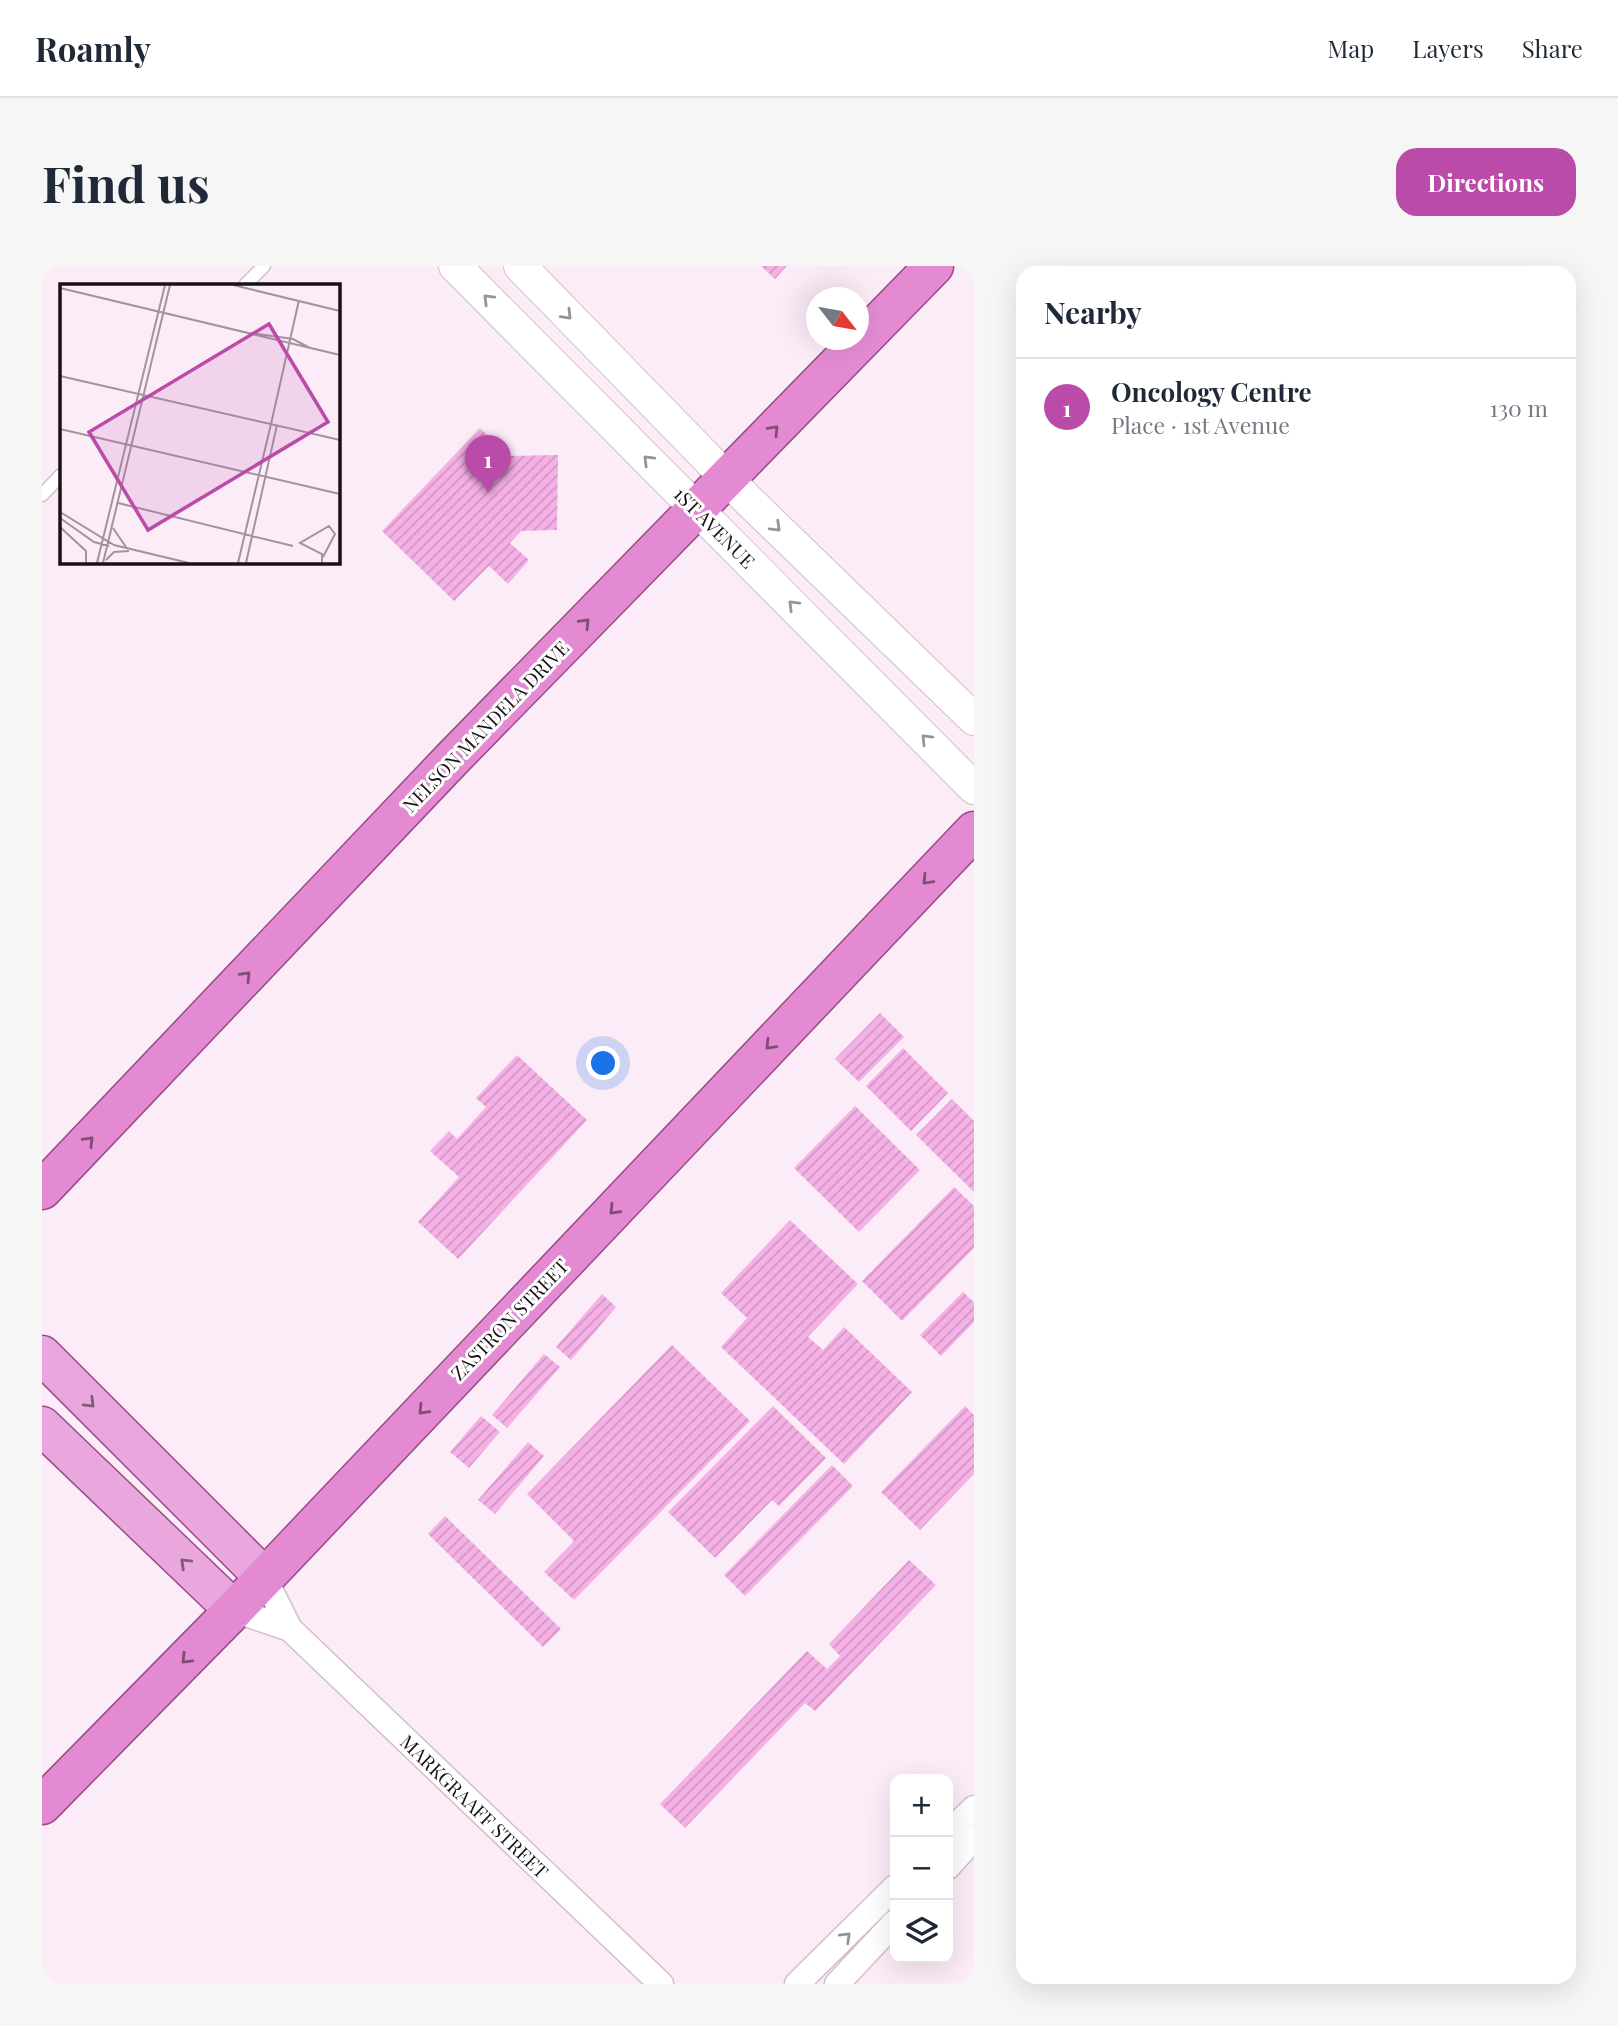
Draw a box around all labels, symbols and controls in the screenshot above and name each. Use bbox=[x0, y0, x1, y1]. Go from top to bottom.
text: Roamly bbox=[35, 26, 151, 70]
text: Map bbox=[1328, 32, 1374, 64]
text: Layers bbox=[1412, 32, 1484, 64]
text: Share bbox=[1522, 32, 1583, 64]
button: Directions bbox=[1396, 148, 1576, 216]
text: Find us bbox=[42, 150, 210, 215]
inset map bbox=[60, 284, 340, 564]
north arrow bbox=[806, 287, 869, 350]
text: Nearby bbox=[1044, 292, 1142, 332]
one-way arrow bbox=[484, 295, 496, 307]
one-way arrow bbox=[559, 307, 572, 320]
text: Oncology Centre bbox=[1111, 374, 1312, 409]
text: 1 bbox=[1063, 392, 1071, 423]
text: 130 m bbox=[1490, 392, 1548, 423]
text: Place · 1st Avenue bbox=[1111, 409, 1290, 440]
one-way arrow bbox=[766, 426, 779, 439]
pin: 1 bbox=[465, 435, 511, 493]
one-way arrow bbox=[644, 455, 657, 468]
street label: 1ST AVENUE bbox=[669, 481, 761, 573]
one-way arrow bbox=[768, 519, 781, 531]
one-way arrow bbox=[788, 600, 801, 613]
one-way arrow bbox=[577, 618, 590, 631]
street label: NELSON MANDELA DRIVE bbox=[396, 635, 574, 817]
one-way arrow bbox=[922, 734, 935, 747]
one-way arrow bbox=[923, 872, 935, 885]
one-way arrow bbox=[237, 971, 250, 984]
one-way arrow bbox=[766, 1037, 779, 1050]
your location bbox=[586, 1046, 620, 1080]
one-way arrow bbox=[81, 1136, 93, 1149]
one-way arrow bbox=[609, 1202, 622, 1215]
street label: ZASTRON STREET bbox=[444, 1253, 574, 1385]
one-way arrow bbox=[82, 1395, 95, 1408]
one-way arrow bbox=[419, 1402, 432, 1415]
one-way arrow bbox=[180, 1559, 193, 1571]
one-way arrow bbox=[182, 1651, 194, 1663]
street label: MARKGRAAFF STREET bbox=[395, 1728, 555, 1884]
map controls bbox=[890, 1774, 953, 1963]
button: + bbox=[890, 1774, 953, 1837]
button: − bbox=[890, 1837, 953, 1900]
button: layers bbox=[890, 1900, 953, 1963]
one-way arrow bbox=[838, 1932, 851, 1945]

